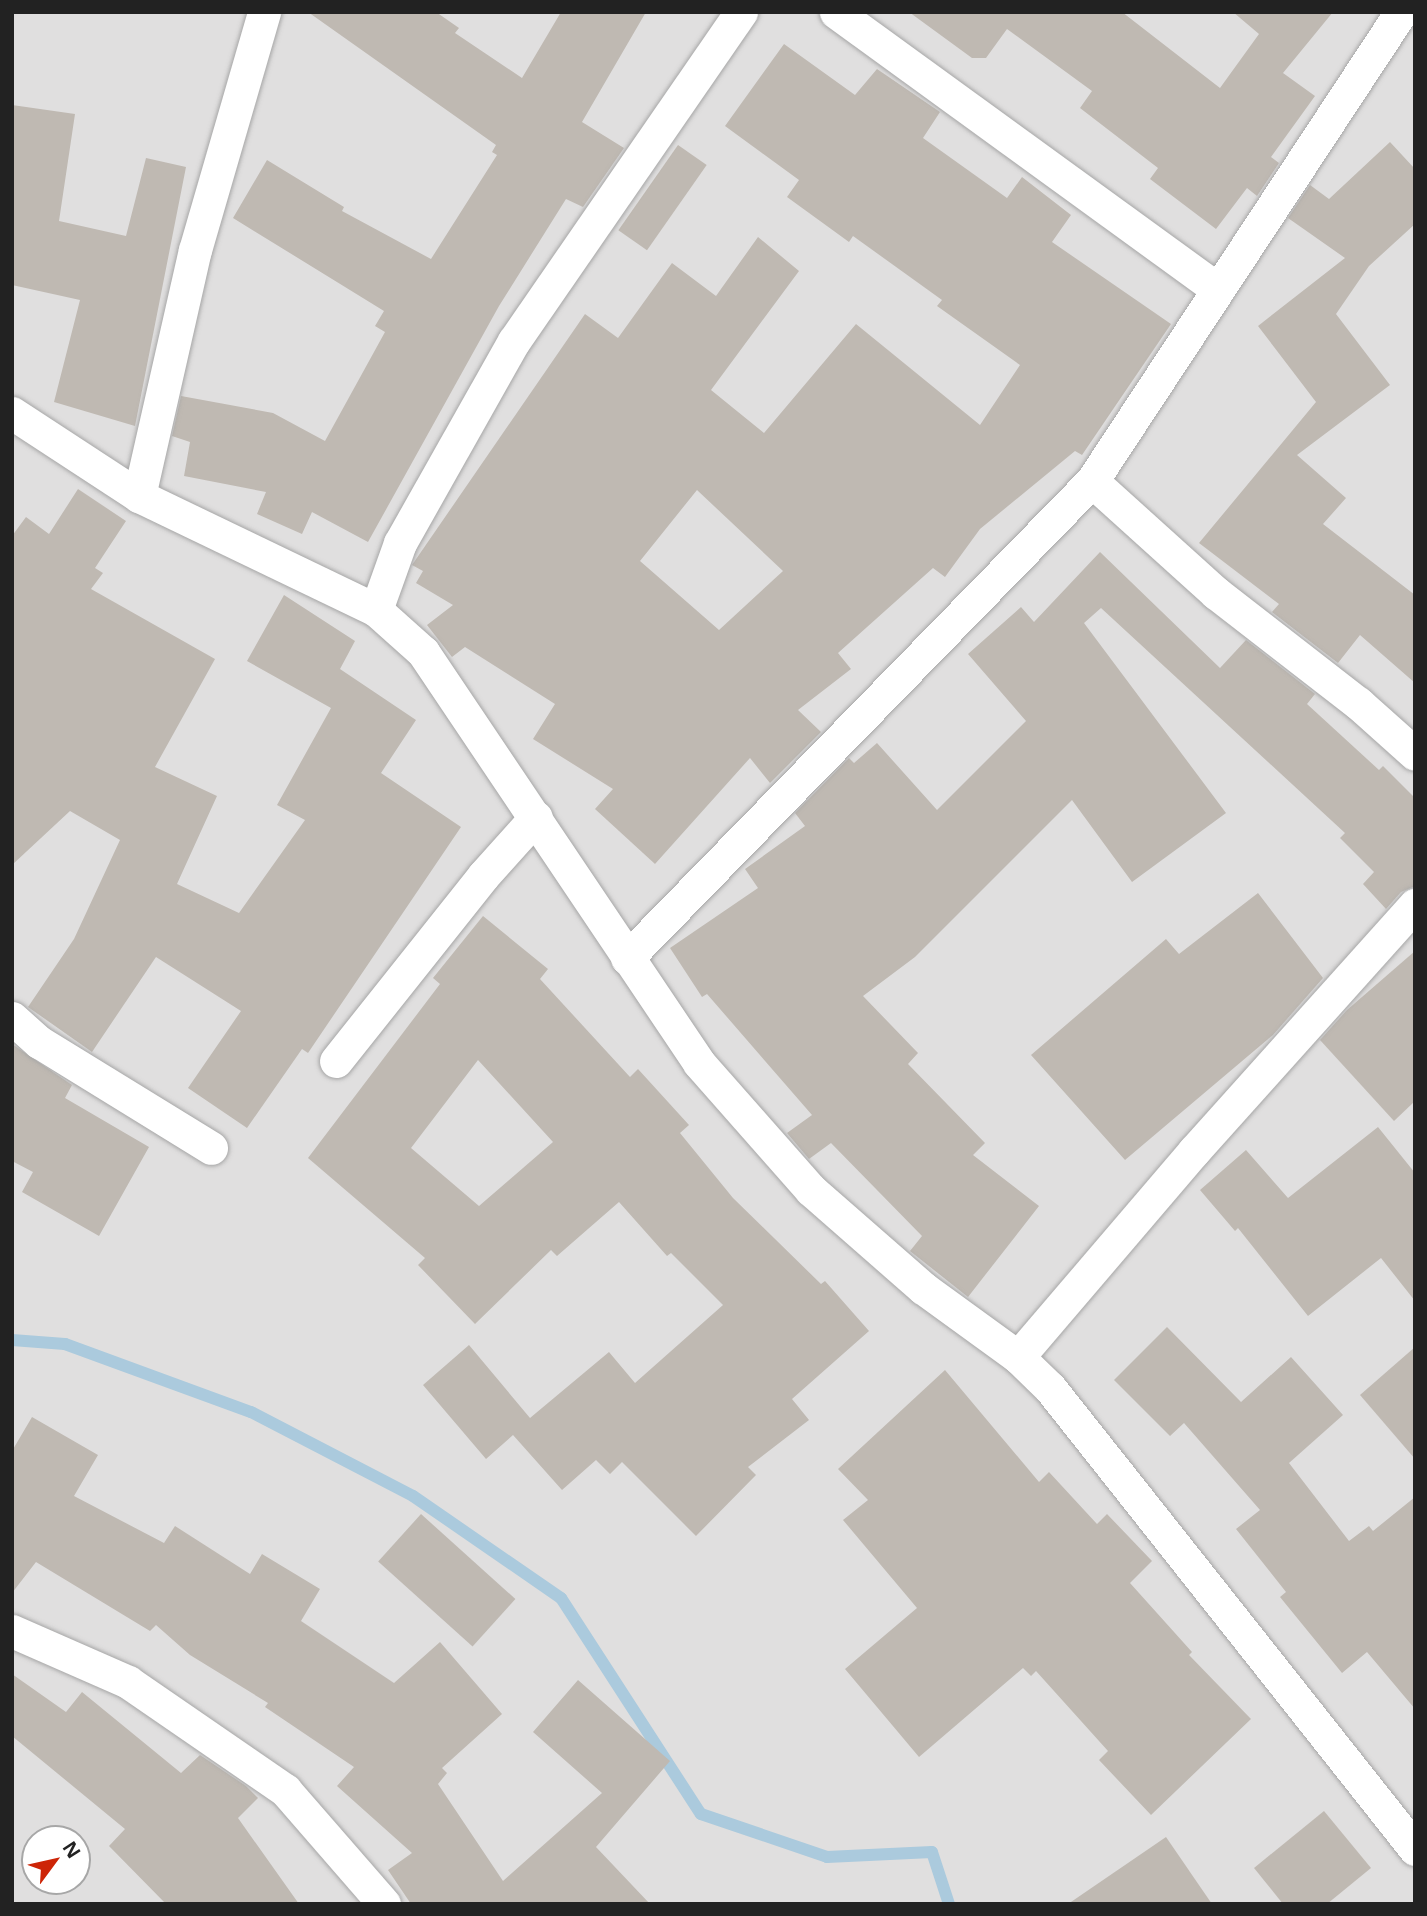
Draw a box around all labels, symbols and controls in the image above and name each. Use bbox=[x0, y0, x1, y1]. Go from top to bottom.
north arrow bbox=[21, 1825, 91, 1895]
text: N bbox=[57, 1836, 87, 1863]

